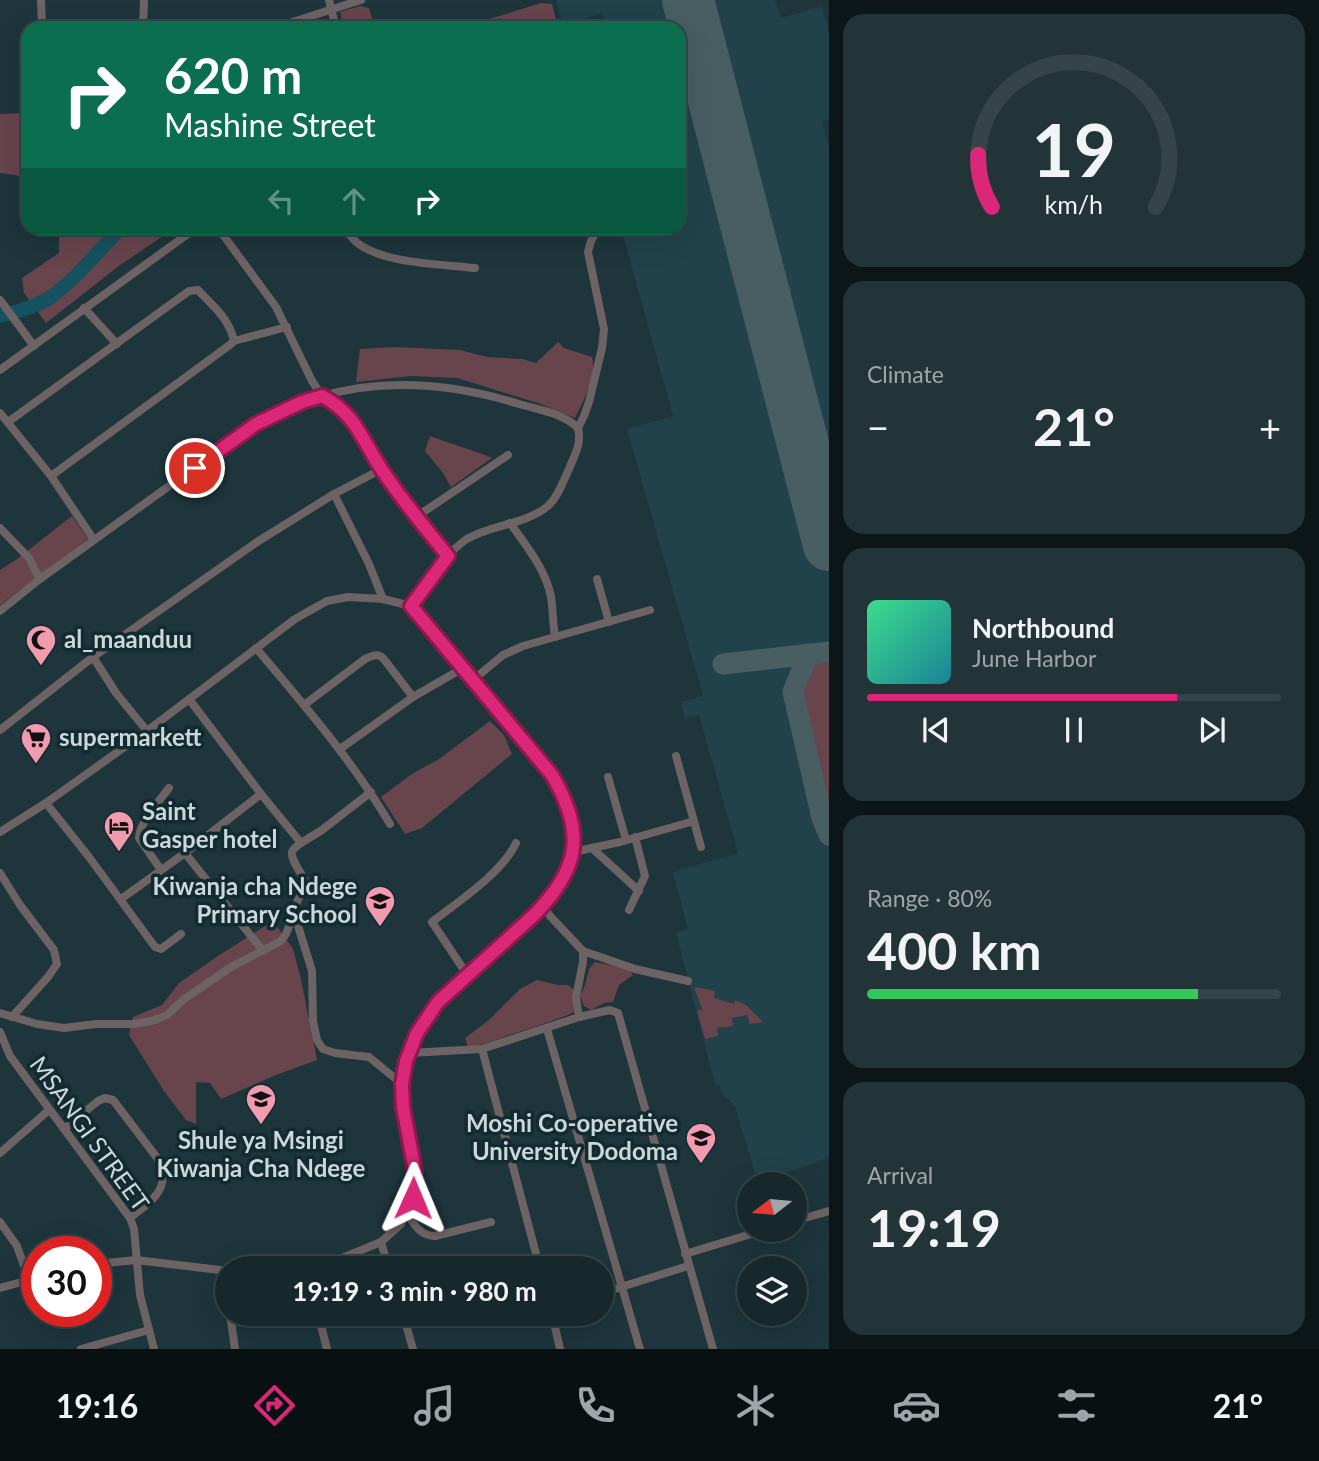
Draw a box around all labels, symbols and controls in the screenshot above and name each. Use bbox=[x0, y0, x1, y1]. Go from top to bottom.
text: 620 m bbox=[164, 46, 302, 104]
icon: right bbox=[49, 49, 140, 140]
text: Mashine Street bbox=[164, 105, 376, 144]
text: 19 bbox=[1032, 105, 1116, 193]
icon: left bbox=[262, 182, 300, 220]
icon: ahead bbox=[335, 182, 373, 220]
icon: right bbox=[408, 182, 446, 220]
text: km/h bbox=[1045, 188, 1103, 218]
text: Climate bbox=[867, 360, 944, 388]
text: 21° bbox=[1033, 395, 1115, 457]
text: − bbox=[867, 404, 889, 450]
text: + bbox=[1259, 404, 1281, 450]
pin bbox=[165, 438, 225, 498]
icon: arrive bbox=[176, 449, 214, 487]
text: Northbound bbox=[972, 612, 1114, 644]
mosque icon: al_maanduu bbox=[24, 623, 58, 667]
place label: al_maanduu bbox=[64, 624, 192, 653]
text: June Harbor bbox=[972, 644, 1096, 672]
icon: previous bbox=[917, 711, 955, 749]
icon: pause bbox=[1055, 711, 1093, 749]
icon: next bbox=[1193, 711, 1231, 749]
supermarket icon: supermarkett bbox=[19, 721, 53, 765]
place label: supermarkett bbox=[59, 722, 202, 751]
place label: Saint Gasper hotel bbox=[142, 796, 278, 853]
hotel icon: Saint Gasper hotel bbox=[102, 809, 136, 853]
place label: Kiwanja cha Ndege Primary School bbox=[153, 871, 357, 928]
school or university icon: Kiwanja cha Ndege Primary School bbox=[363, 884, 397, 928]
text: Range · 80% bbox=[867, 884, 992, 912]
text: 400 km bbox=[867, 919, 1041, 981]
street label: MSANGI STREET bbox=[24, 1050, 156, 1216]
school or university icon: Shule ya Msingi Kiwanja Cha Ndege bbox=[244, 1082, 278, 1126]
place label: Moshi Co-operative University Dodoma bbox=[466, 1108, 678, 1165]
school or university icon: Moshi Co-operative University Dodoma bbox=[684, 1121, 718, 1165]
place label: Shule ya Msingi Kiwanja Cha Ndege bbox=[157, 1125, 366, 1182]
position arrow bbox=[376, 1161, 450, 1235]
text: Arrival bbox=[867, 1161, 933, 1189]
north arrow bbox=[737, 1172, 807, 1242]
map controls bbox=[737, 1172, 807, 1326]
text: 19:19 bbox=[867, 1196, 1001, 1258]
speed limit sign: 30 bbox=[21, 1236, 112, 1327]
button: layers bbox=[737, 1256, 807, 1326]
text: 19:19 · 3 min · 980 m bbox=[292, 1275, 537, 1307]
icon: directions bbox=[250, 1381, 299, 1430]
icon: music bbox=[410, 1381, 459, 1430]
icon: phone bbox=[571, 1381, 620, 1430]
icon: climate bbox=[731, 1381, 780, 1430]
icon: car bbox=[892, 1381, 941, 1430]
icon: filters bbox=[1052, 1381, 1101, 1430]
text: 19:16 bbox=[56, 1386, 138, 1425]
text: 21° bbox=[1213, 1386, 1263, 1425]

